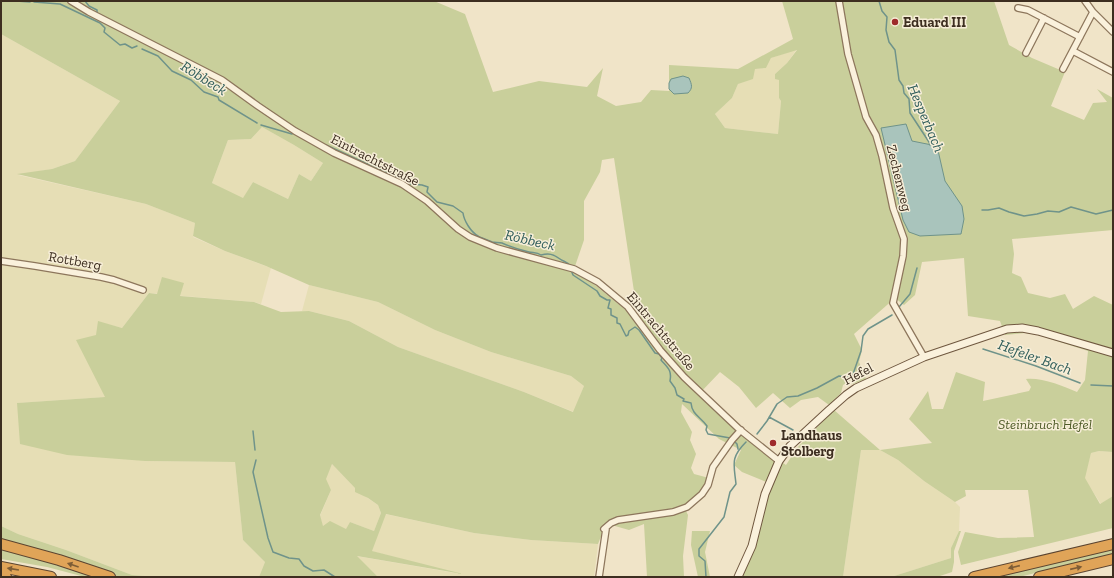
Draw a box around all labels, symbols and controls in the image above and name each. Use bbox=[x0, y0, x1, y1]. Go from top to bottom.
place label: Eduard III bbox=[903, 14, 966, 31]
marker: Eduard III bbox=[890, 17, 900, 27]
water label: Röbbeck bbox=[178, 57, 231, 99]
water label: Hesperbach bbox=[904, 81, 949, 155]
street label: Eintrachtstraße bbox=[328, 130, 423, 190]
street label: Zechenweg bbox=[883, 143, 916, 213]
water label: Röbbeck bbox=[503, 225, 557, 255]
street label: Rottberg bbox=[47, 248, 103, 274]
street label: Eintrachtstraße bbox=[623, 288, 699, 374]
water label: Hefeler Bach bbox=[996, 335, 1075, 379]
street label: Hefel bbox=[840, 359, 876, 389]
park label: Steinbruch Hefel bbox=[998, 416, 1092, 433]
place label: Landhaus Stolberg bbox=[781, 427, 843, 460]
marker: Landhaus Stolberg bbox=[768, 438, 778, 448]
one-way arrow bbox=[67, 561, 79, 567]
one-way arrow bbox=[1007, 565, 1020, 571]
one-way arrow bbox=[1070, 565, 1082, 571]
one-way arrow bbox=[6, 566, 19, 572]

